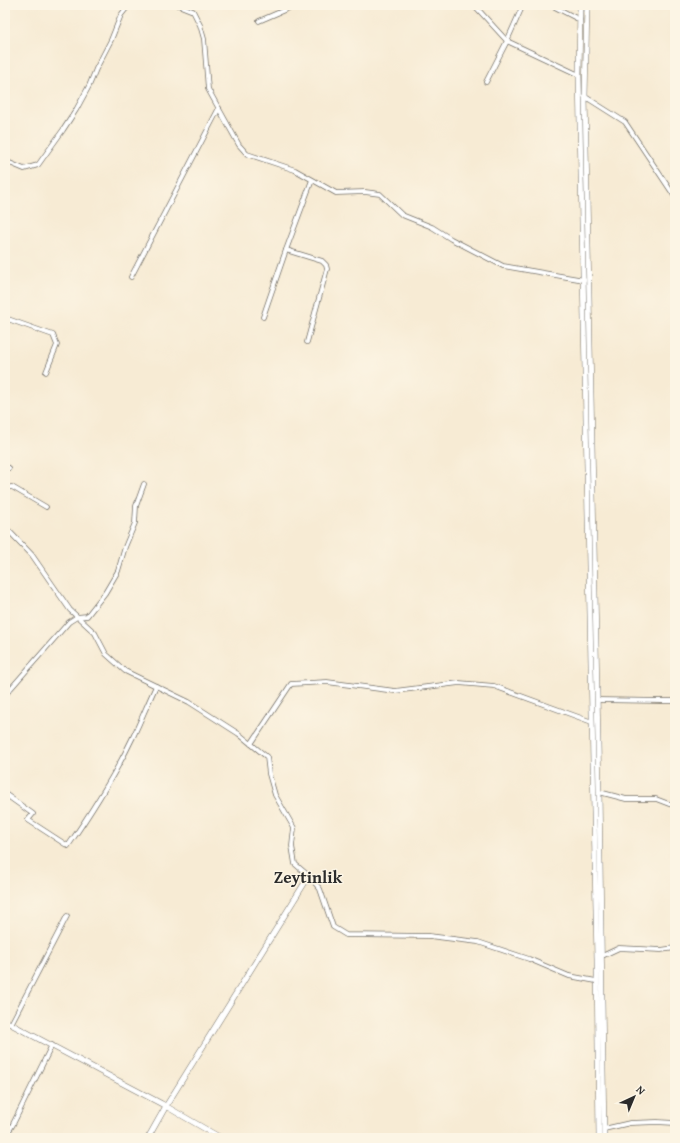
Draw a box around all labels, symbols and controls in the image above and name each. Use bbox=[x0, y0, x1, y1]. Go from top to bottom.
district label: Zeytinlik bbox=[274, 864, 343, 889]
north arrow bbox=[614, 1077, 654, 1117]
text: N bbox=[633, 1081, 650, 1099]

